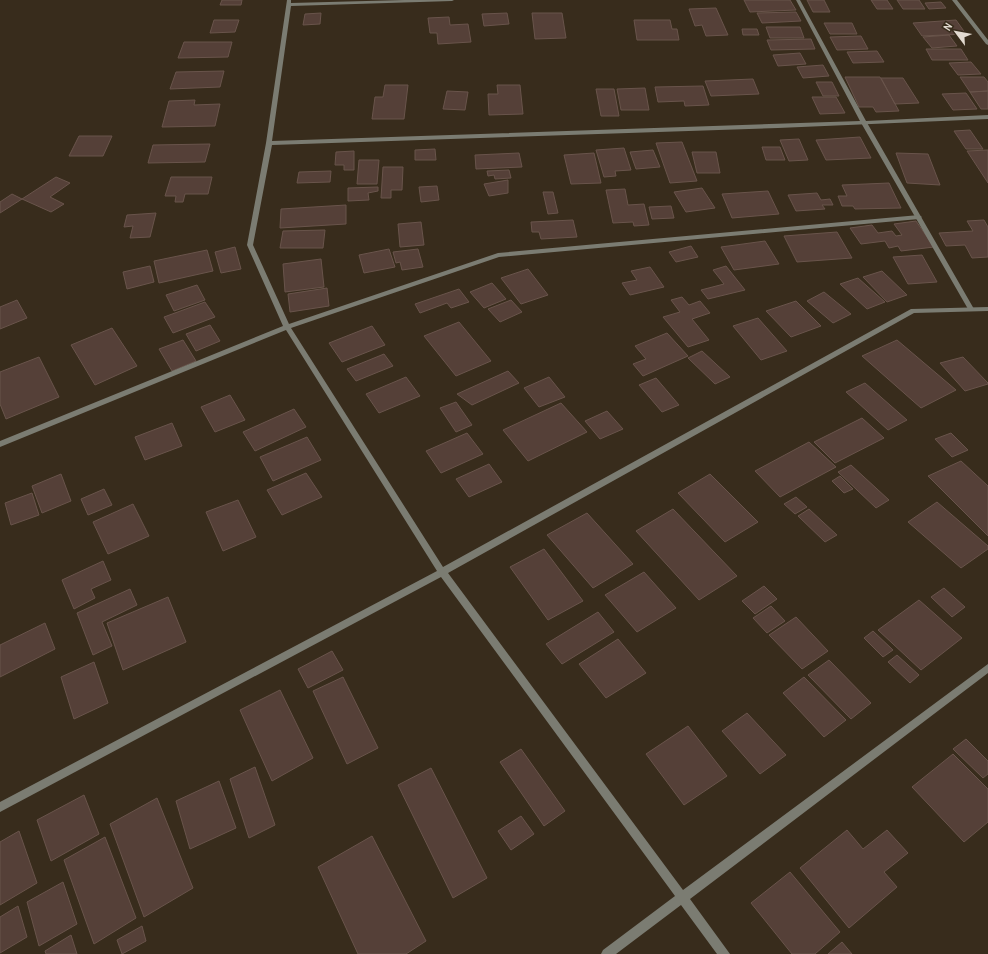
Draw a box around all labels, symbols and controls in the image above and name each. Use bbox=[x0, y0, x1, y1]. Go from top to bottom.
north arrow bbox=[936, 12, 976, 52]
text: N bbox=[940, 20, 955, 33]

